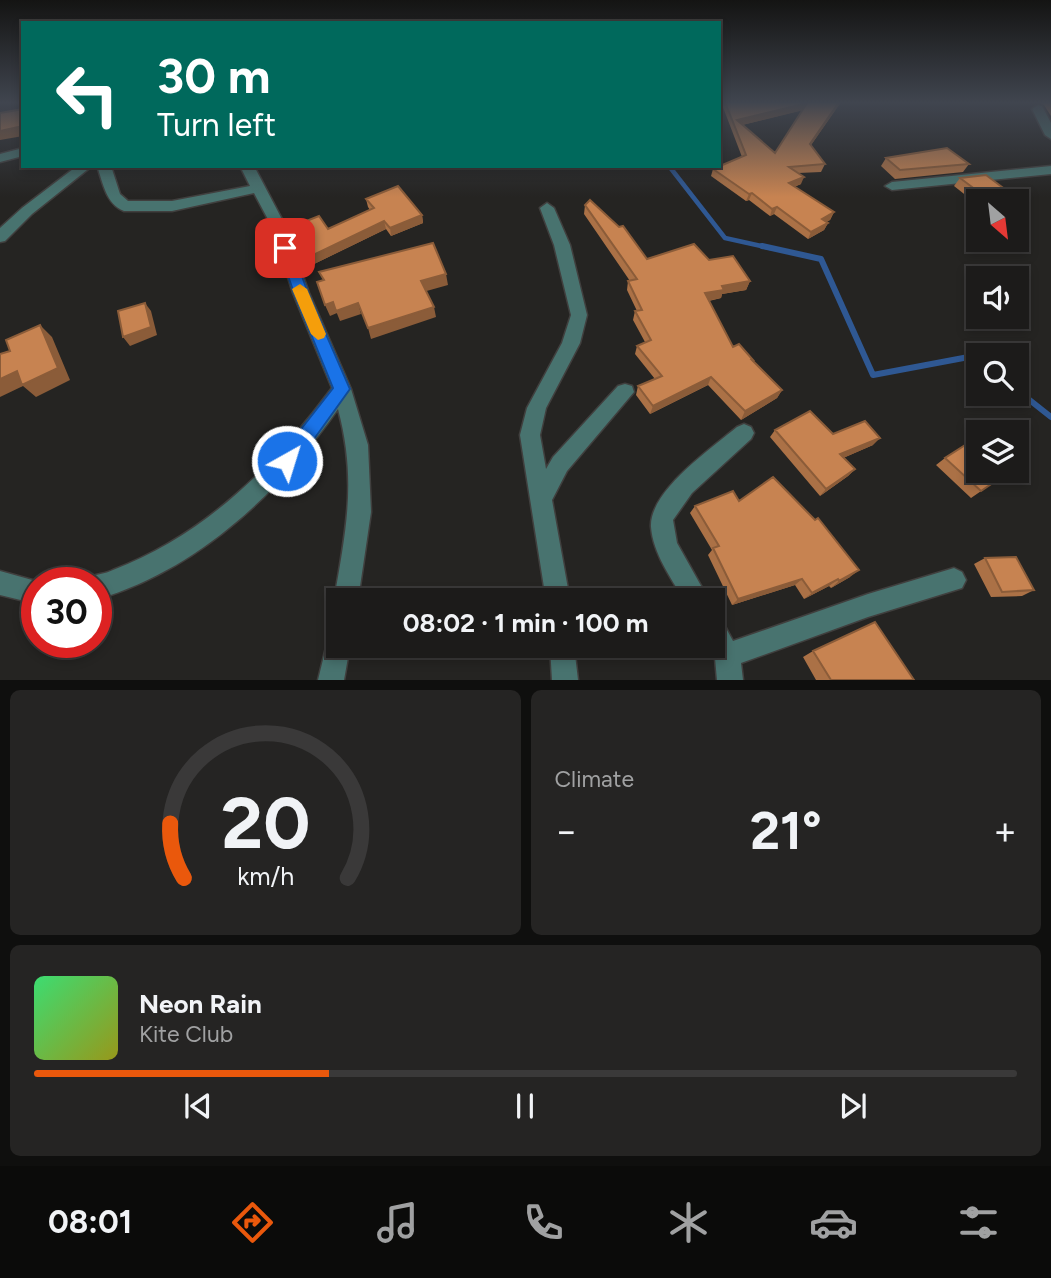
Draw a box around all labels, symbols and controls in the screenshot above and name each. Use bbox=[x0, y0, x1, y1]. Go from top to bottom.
text: 30 m bbox=[157, 46, 270, 105]
icon: left bbox=[42, 49, 133, 140]
text: Turn left bbox=[157, 106, 276, 144]
north arrow bbox=[966, 189, 1029, 252]
map controls bbox=[966, 189, 1029, 483]
pin bbox=[255, 218, 315, 278]
icon: arrive bbox=[266, 229, 304, 267]
button: sound bbox=[966, 266, 1029, 329]
button: search bbox=[966, 343, 1029, 406]
button: layers bbox=[966, 420, 1029, 483]
position arrow bbox=[250, 424, 324, 498]
speed limit sign: 30 bbox=[21, 567, 112, 658]
text: 08:02 · 1 min · 100 m bbox=[403, 607, 648, 639]
text: Climate bbox=[555, 765, 634, 793]
text: 20 bbox=[221, 780, 310, 867]
text: 21° bbox=[750, 800, 822, 862]
text: − bbox=[555, 808, 578, 854]
text: + bbox=[993, 808, 1017, 854]
text: km/h bbox=[237, 861, 294, 891]
text: Neon Rain bbox=[139, 988, 262, 1020]
text: Kite Club bbox=[139, 1020, 233, 1048]
icon: previous bbox=[179, 1087, 217, 1125]
icon: pause bbox=[506, 1087, 544, 1125]
icon: next bbox=[834, 1087, 872, 1125]
icon: directions bbox=[228, 1198, 277, 1247]
icon: music bbox=[373, 1198, 422, 1247]
icon: phone bbox=[519, 1198, 568, 1247]
icon: climate bbox=[664, 1198, 713, 1247]
icon: car bbox=[809, 1198, 858, 1247]
icon: filters bbox=[954, 1198, 1003, 1247]
text: 08:01 bbox=[48, 1203, 132, 1241]

